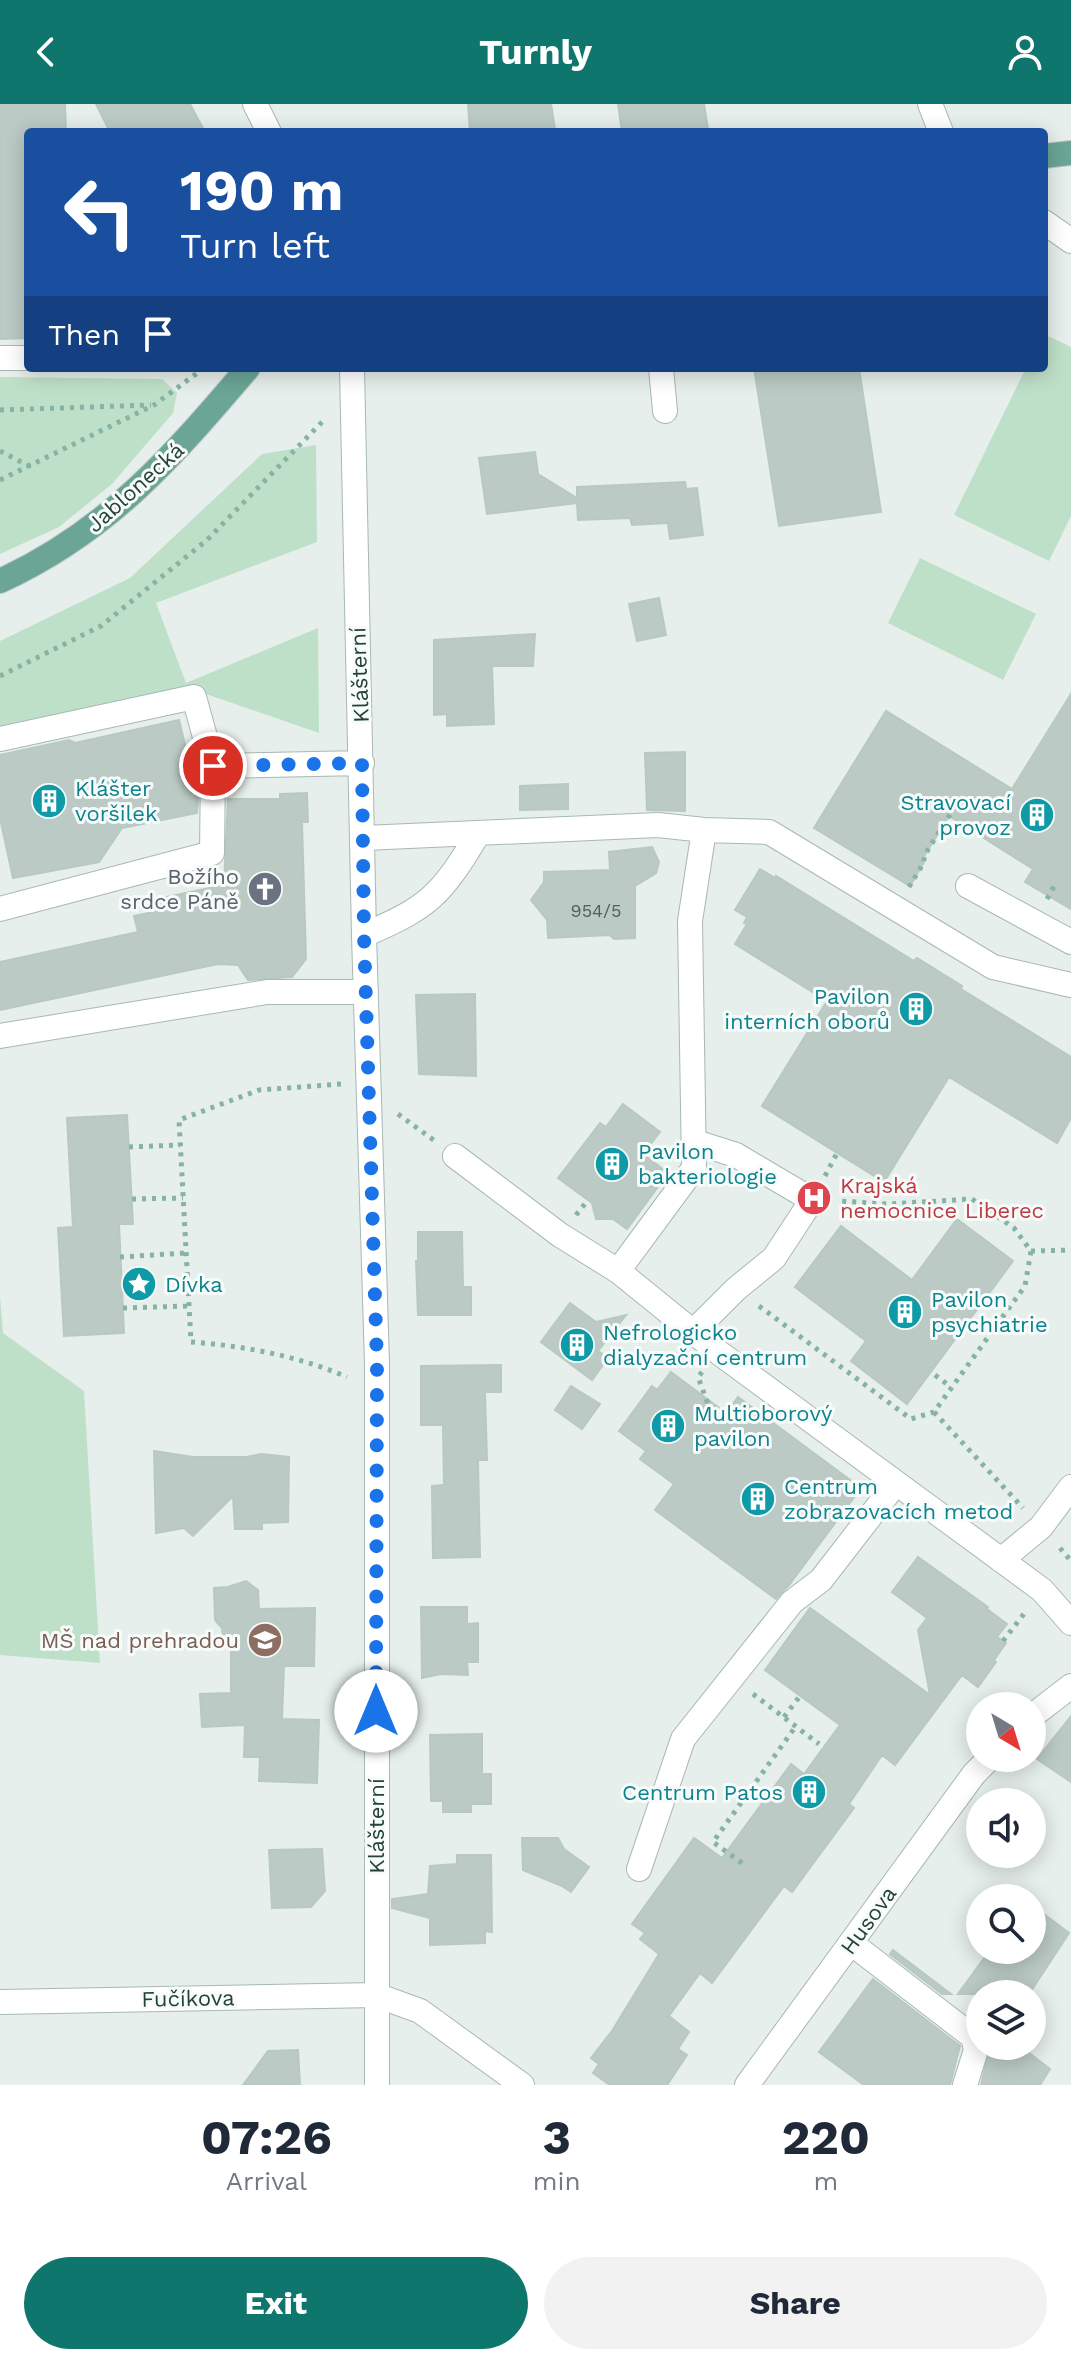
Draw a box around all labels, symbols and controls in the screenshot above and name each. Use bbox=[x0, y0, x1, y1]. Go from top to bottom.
icon: back bbox=[24, 30, 68, 74]
icon: person bbox=[1003, 30, 1047, 74]
text: Turnly bbox=[479, 31, 592, 73]
text: 190 m bbox=[180, 158, 343, 224]
icon: left bbox=[48, 160, 152, 264]
text: Turn left bbox=[180, 225, 330, 267]
icon: arrive bbox=[136, 312, 180, 356]
text: Then bbox=[48, 317, 120, 352]
street label: Jablonecká bbox=[82, 437, 189, 537]
street label: Klášterní bbox=[345, 627, 374, 723]
pin bbox=[179, 732, 247, 800]
icon: arrive bbox=[191, 744, 235, 788]
place label: Klášter voršilek bbox=[75, 776, 158, 826]
building icon: Klášter voršilek bbox=[30, 782, 68, 820]
place label: Stravovací provoz bbox=[901, 790, 1011, 840]
building icon: Stravovací provoz bbox=[1018, 796, 1056, 834]
place label: Božího srdce Páně bbox=[120, 864, 239, 914]
church icon: Božího srdce Páně bbox=[246, 870, 284, 908]
house number: 954/5 bbox=[571, 900, 621, 921]
place label: Pavilon interních oborů bbox=[724, 984, 890, 1034]
building icon: Pavilon interních oborů bbox=[897, 990, 935, 1028]
place label: Pavilon bakteriologie bbox=[638, 1139, 777, 1189]
building icon: Pavilon bakteriologie bbox=[593, 1145, 631, 1183]
place label: Krajská nemocnice Liberec bbox=[840, 1173, 1044, 1223]
hospital icon: Krajská nemocnice Liberec bbox=[795, 1179, 833, 1217]
place icon: Dívka bbox=[120, 1265, 158, 1303]
place label: Dívka bbox=[165, 1272, 223, 1297]
place label: Pavilon psychiatrie bbox=[931, 1287, 1048, 1337]
building icon: Pavilon psychiatrie bbox=[886, 1293, 924, 1331]
place label: Nefrologicko dialyzační centrum bbox=[603, 1320, 807, 1370]
building icon: Nefrologicko dialyzační centrum bbox=[558, 1326, 596, 1364]
place label: Multioborový pavilon bbox=[694, 1401, 833, 1451]
building icon: Multioborový pavilon bbox=[649, 1407, 687, 1445]
place label: Centrum zobrazovacích metod bbox=[784, 1474, 1013, 1524]
building icon: Centrum zobrazovacích metod bbox=[739, 1480, 777, 1518]
school or university icon: MŠ nad prehradou bbox=[246, 1621, 284, 1659]
place label: MŠ nad prehradou bbox=[41, 1628, 239, 1653]
position arrow bbox=[334, 1669, 418, 1753]
north arrow bbox=[966, 1692, 1046, 1772]
map controls bbox=[966, 1692, 1046, 2060]
building icon: Centrum Patos bbox=[790, 1773, 828, 1811]
street label: Klášterní bbox=[364, 1778, 389, 1874]
place label: Centrum Patos bbox=[622, 1780, 783, 1805]
button: sound bbox=[966, 1788, 1046, 1868]
street label: Husova bbox=[835, 1881, 901, 1959]
button: search bbox=[966, 1884, 1046, 1964]
button: layers bbox=[966, 1980, 1046, 2060]
street label: Fučíkova bbox=[141, 1985, 235, 2012]
text: 07:26 bbox=[201, 2109, 332, 2166]
text: 3 bbox=[543, 2109, 571, 2166]
text: 220 bbox=[782, 2109, 870, 2166]
text: Arrival bbox=[226, 2166, 307, 2196]
text: min bbox=[533, 2166, 581, 2196]
text: m bbox=[813, 2166, 838, 2196]
button: Exit bbox=[24, 2257, 528, 2349]
button: Share bbox=[544, 2257, 1047, 2349]

